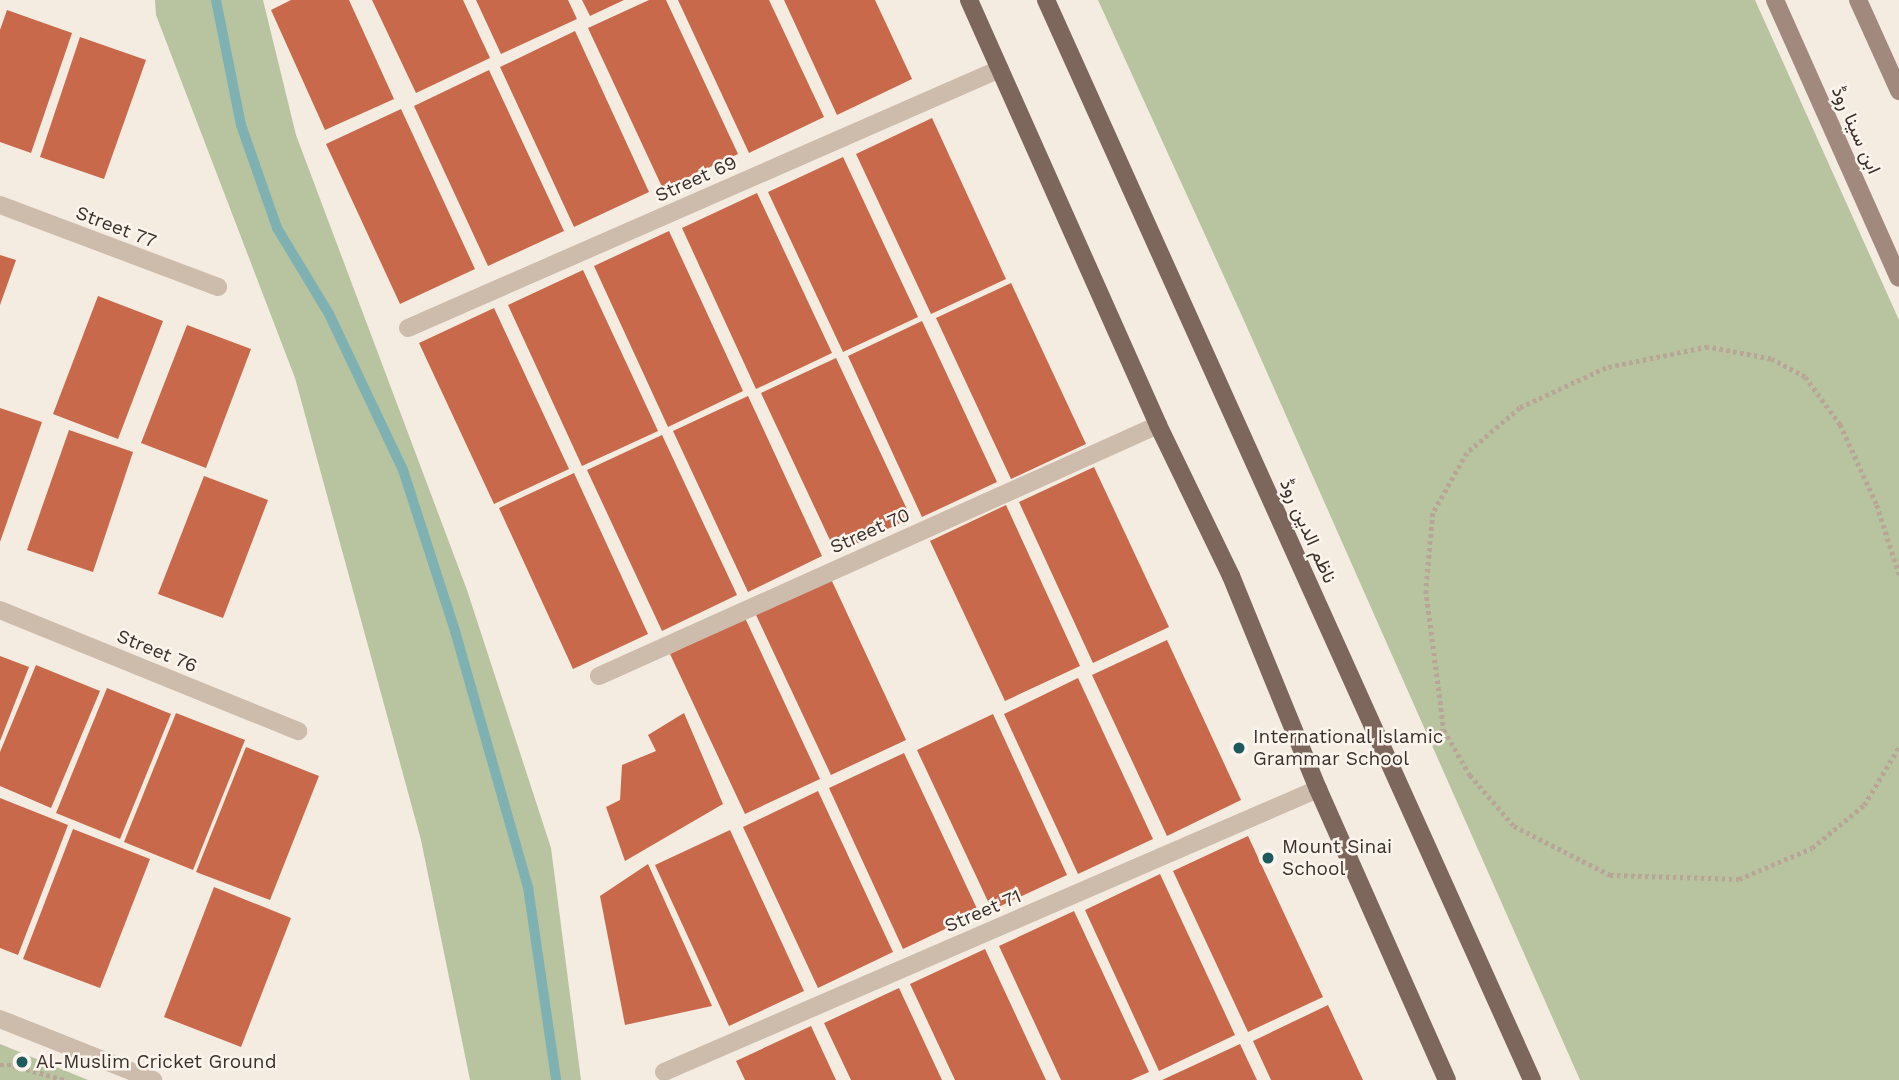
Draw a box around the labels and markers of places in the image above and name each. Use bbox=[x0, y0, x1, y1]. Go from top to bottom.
place label: International Islamic Grammar School bbox=[1253, 726, 1444, 770]
marker: International Islamic Grammar School bbox=[1231, 740, 1247, 756]
place label: Mount Sinai School bbox=[1282, 836, 1392, 880]
marker: Mount Sinai School bbox=[1260, 850, 1276, 866]
place label: Al-Muslim Cricket Ground bbox=[36, 1051, 277, 1073]
marker: Al-Muslim Cricket Ground bbox=[14, 1054, 30, 1070]

